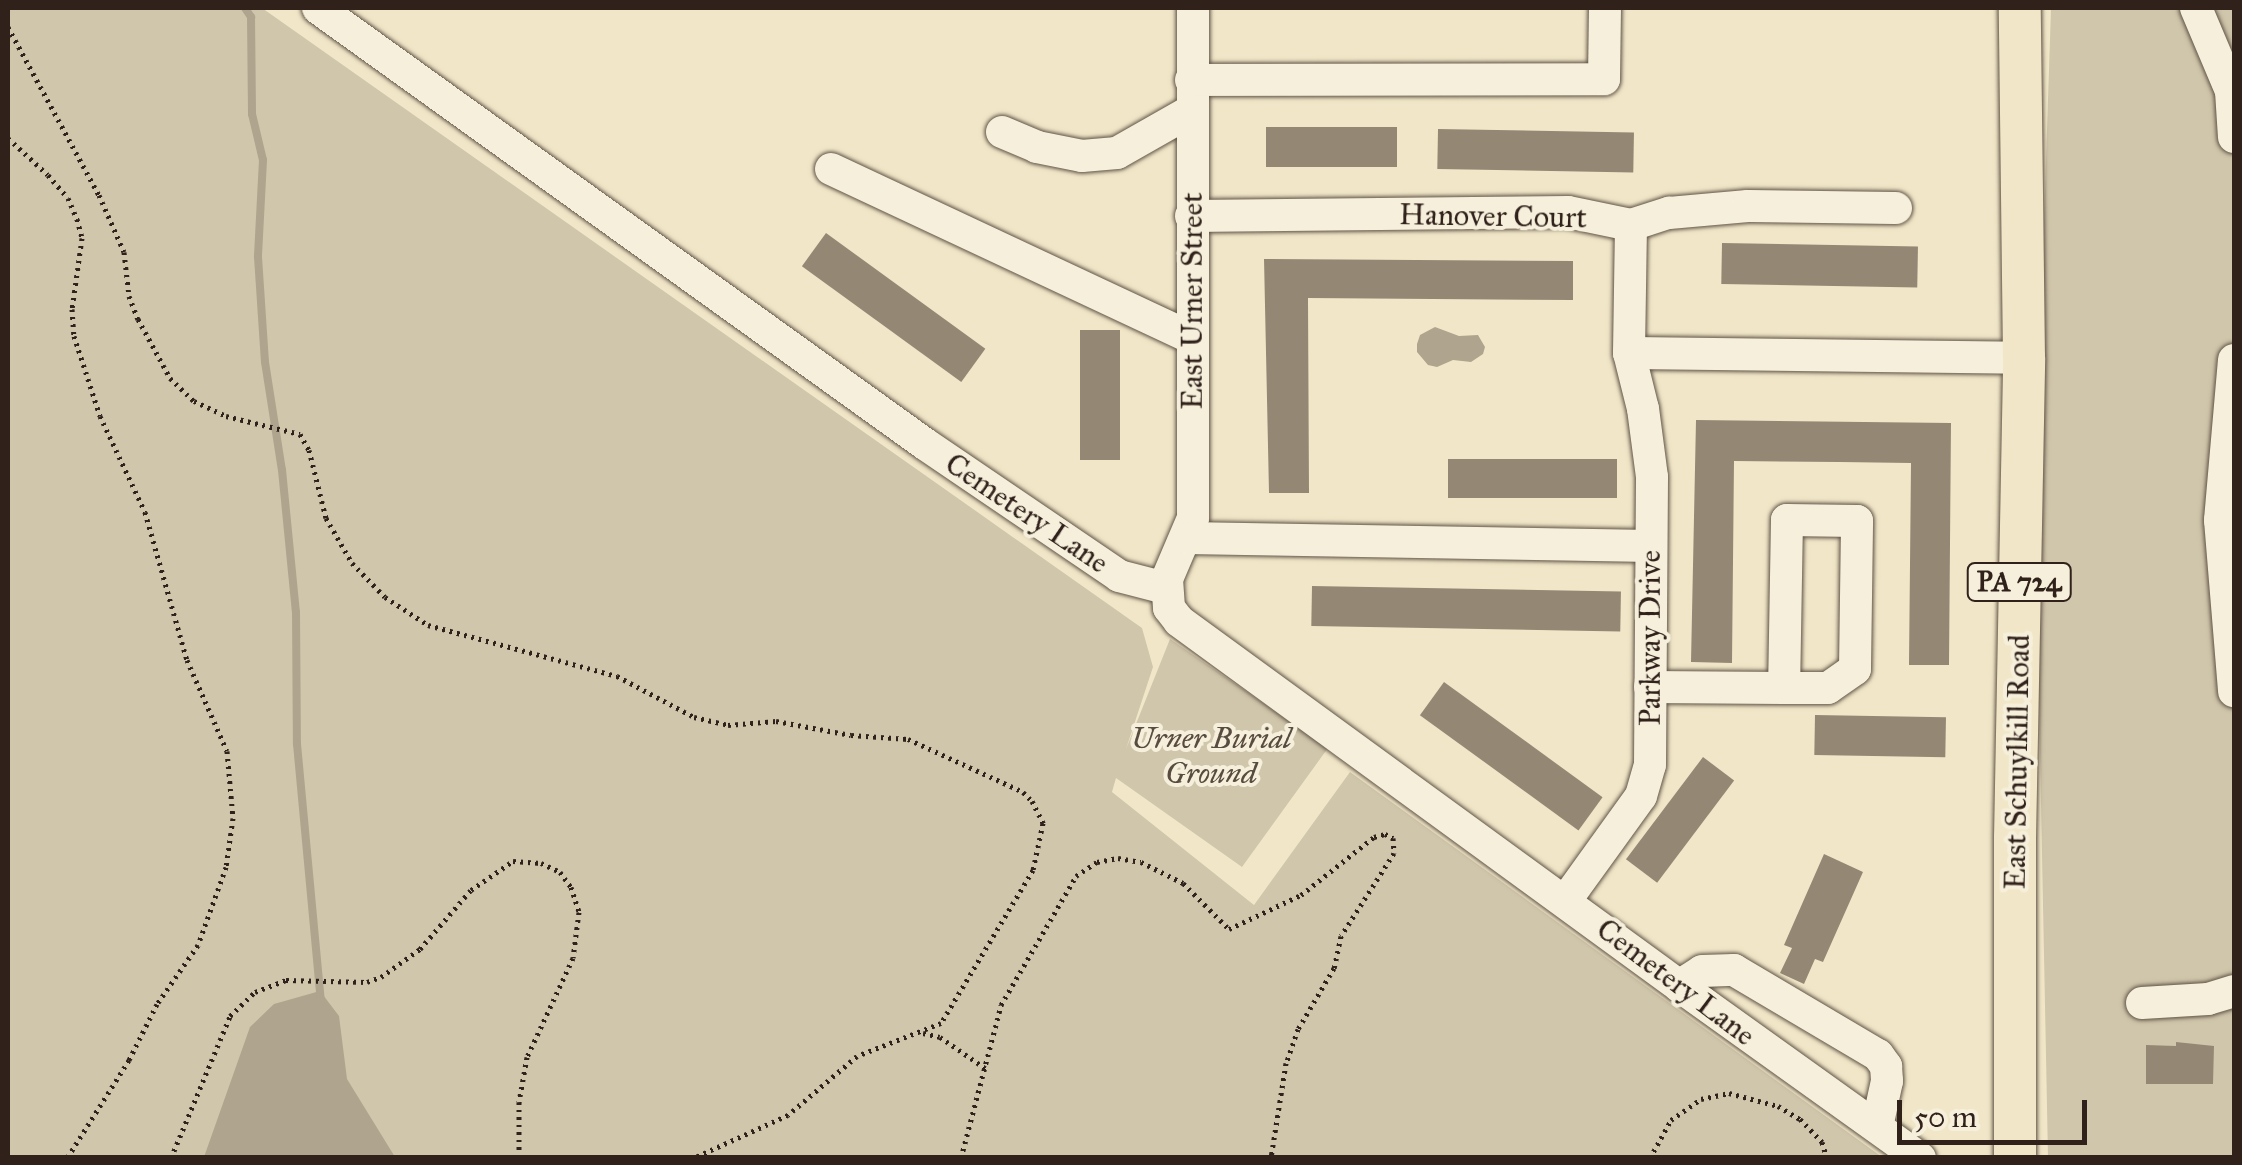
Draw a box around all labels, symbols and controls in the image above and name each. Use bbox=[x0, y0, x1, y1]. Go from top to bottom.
street label: East Urner Street bbox=[1174, 192, 1210, 410]
street label: Hanover Court bbox=[1399, 196, 1587, 236]
street label: Cemetery Lane bbox=[939, 445, 1115, 581]
street label: Parkway Drive bbox=[1632, 550, 1668, 726]
road number: PA 724 bbox=[1966, 559, 2072, 605]
street label: East Schuylkill Road bbox=[1997, 634, 2037, 890]
park label: Urner Burial Ground bbox=[1131, 720, 1291, 790]
street label: Cemetery Lane bbox=[1590, 911, 1762, 1053]
scale bar bbox=[1902, 1080, 2092, 1142]
text: 50 m bbox=[1914, 1099, 1977, 1135]

